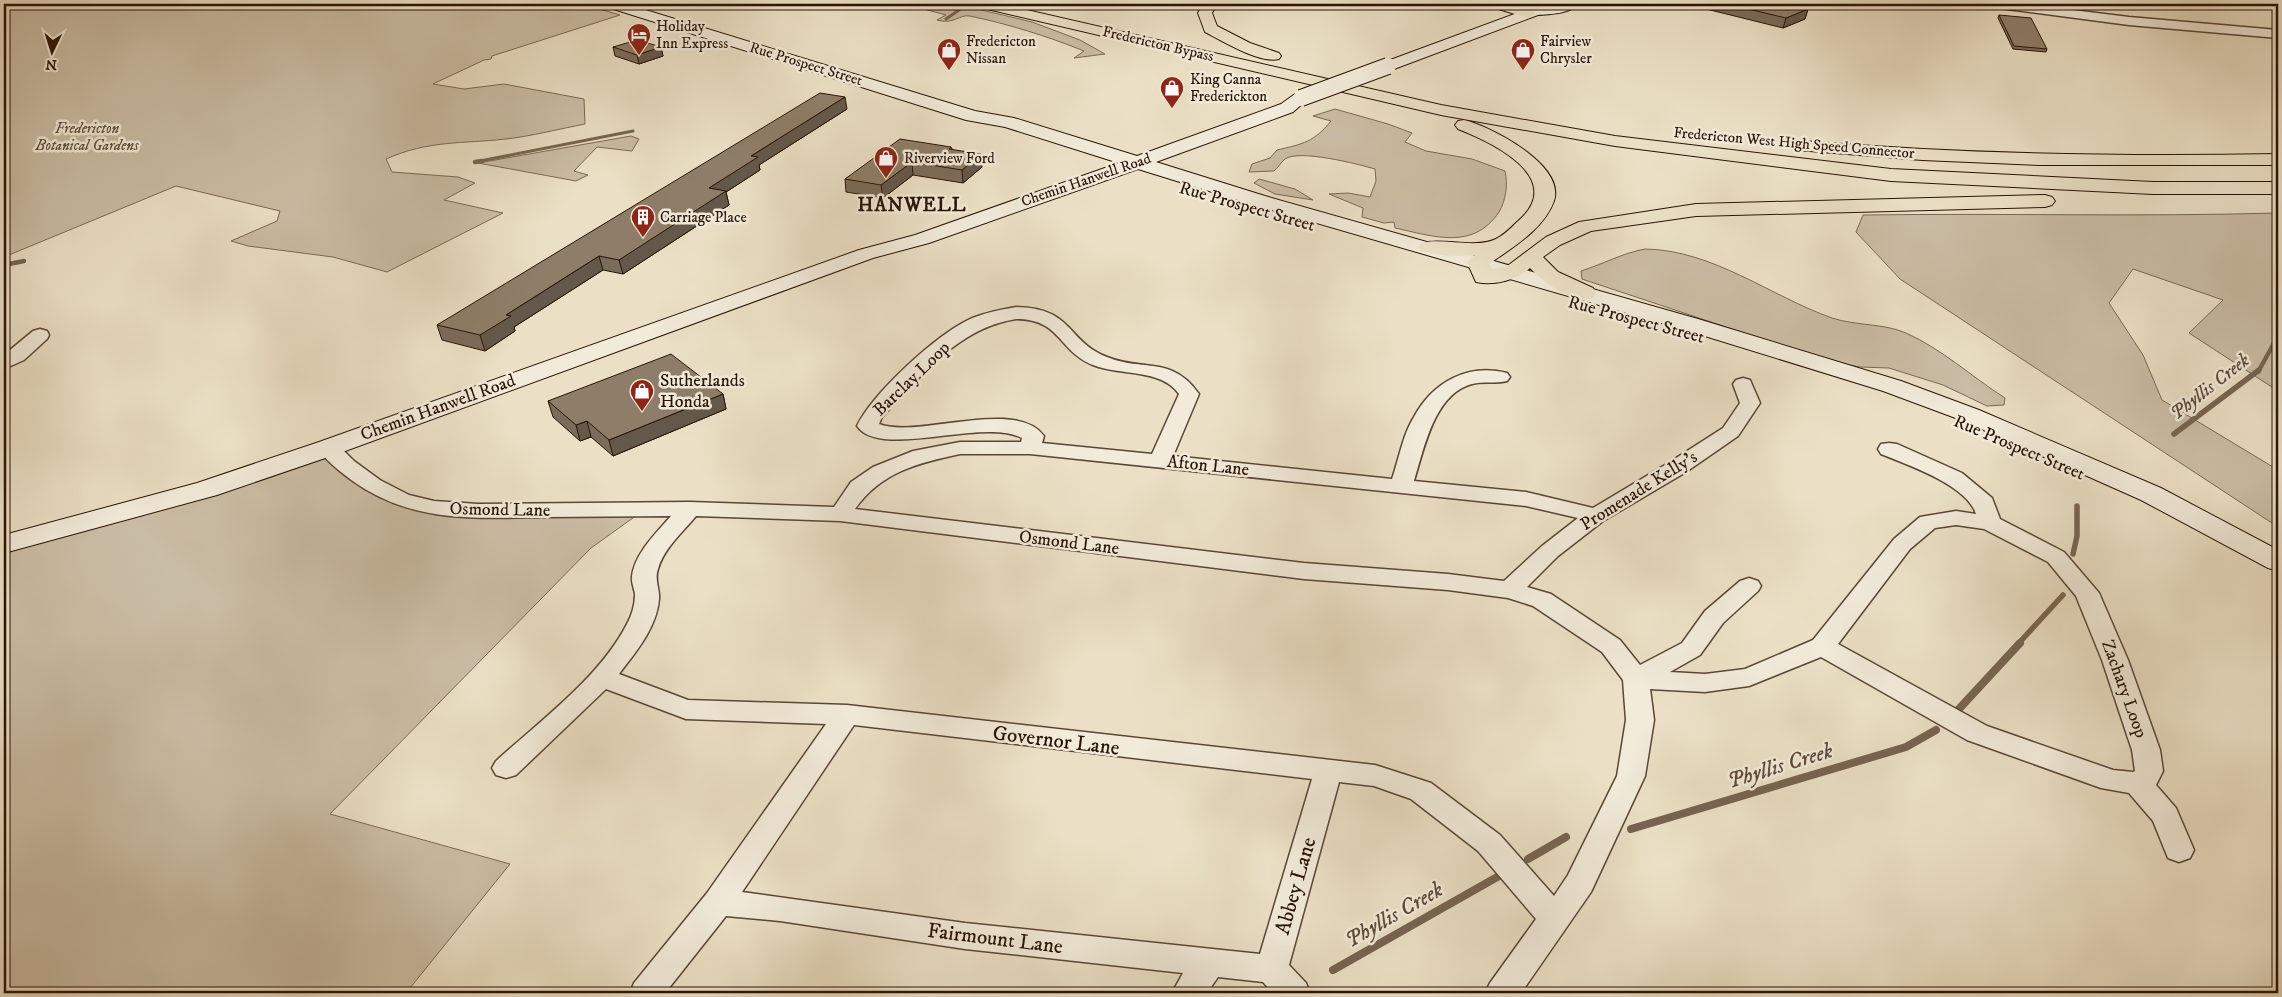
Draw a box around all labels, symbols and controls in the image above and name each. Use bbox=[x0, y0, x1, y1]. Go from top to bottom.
place label: Holiday Inn Express bbox=[656, 17, 728, 53]
hotel icon: Holiday Inn Express bbox=[626, 22, 652, 56]
street label: Fredericton Bypass bbox=[1101, 22, 1215, 66]
north arrow bbox=[28, 28, 78, 78]
place label: Fredericton Nissan bbox=[966, 32, 1036, 68]
place label: Fairview Chrysler bbox=[1540, 32, 1592, 68]
shop icon: Fredericton Nissan bbox=[936, 37, 962, 71]
shop icon: Fairview Chrysler bbox=[1510, 37, 1536, 71]
street label: Rue Prospect Street bbox=[747, 38, 865, 90]
text: N bbox=[44, 55, 58, 73]
place label: King Canna Frederickton bbox=[1190, 70, 1267, 106]
shop icon: King Canna Frederickton bbox=[1159, 75, 1185, 109]
park label: Fredericton Botanical Gardens bbox=[34, 119, 139, 155]
street label: Fredericton West High Speed Connector bbox=[1673, 123, 1916, 163]
shop icon: Riverview Ford bbox=[873, 145, 899, 179]
place label: Riverview Ford bbox=[904, 149, 995, 168]
street label: Chemin Hanwell Road bbox=[1019, 149, 1154, 211]
street label: Rue Prospect Street bbox=[1177, 177, 1318, 237]
district label: HANWELL bbox=[858, 194, 966, 217]
building icon: Carriage Place bbox=[630, 204, 656, 238]
place label: Carriage Place bbox=[660, 208, 747, 227]
street label: Rue Prospect Street bbox=[1565, 291, 1707, 349]
street label: Barclay Loop bbox=[869, 337, 955, 421]
water label: Phyllis Creek bbox=[2166, 349, 2254, 425]
street label: Chemin Hanwell Road bbox=[358, 370, 518, 446]
place label: Sutherlands Honda bbox=[660, 370, 745, 413]
shop icon: Sutherlands Honda bbox=[629, 378, 655, 412]
street label: Rue Prospect Street bbox=[1950, 410, 2088, 486]
street label: Promenade Kelly's bbox=[1576, 446, 1702, 536]
street label: Afton Lane bbox=[1166, 451, 1250, 481]
street label: Osmond Lane bbox=[450, 498, 550, 522]
street label: Osmond Lane bbox=[1018, 526, 1120, 560]
street label: Zachary Loop bbox=[2096, 637, 2152, 741]
street label: Governor Lane bbox=[991, 720, 1121, 762]
water label: Phyllis Creek bbox=[1724, 737, 1837, 795]
street label: Abbey Lane bbox=[1270, 834, 1322, 938]
water label: Phyllis Creek bbox=[1340, 876, 1449, 954]
street label: Fairmount Lane bbox=[926, 918, 1064, 960]

